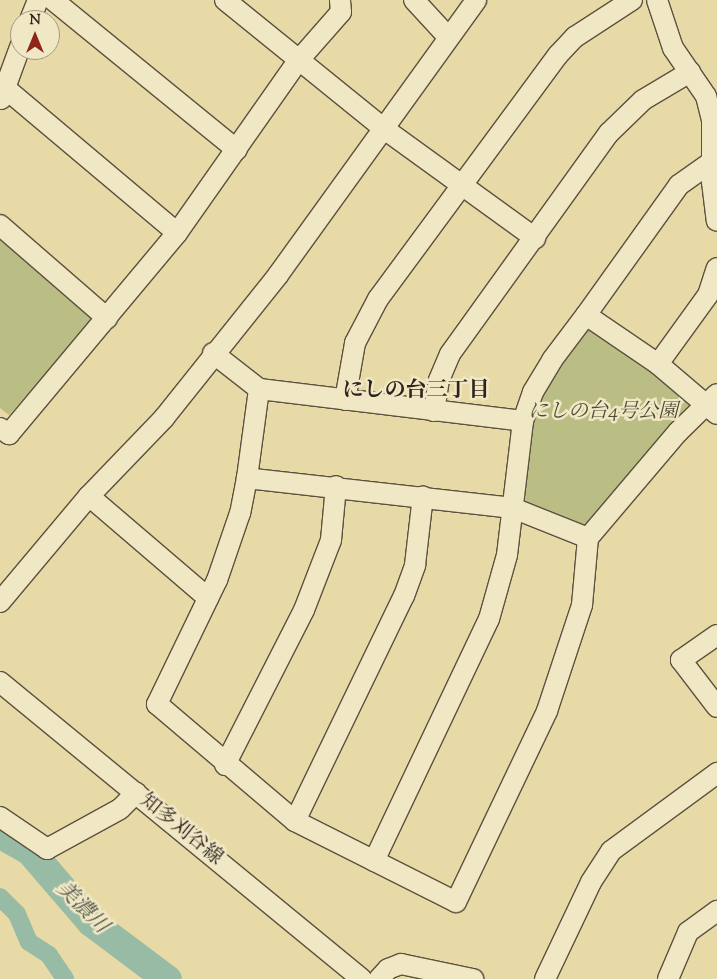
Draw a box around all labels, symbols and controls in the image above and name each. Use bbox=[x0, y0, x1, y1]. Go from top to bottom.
north arrow bbox=[10, 10, 60, 60]
text: N bbox=[29, 11, 41, 31]
district label: にしの台三丁目 bbox=[343, 378, 489, 404]
park label: にしの台4号公園 bbox=[528, 400, 678, 424]
street label: 知多刈谷線 bbox=[135, 789, 227, 871]
water label: 美濃川 bbox=[51, 877, 113, 939]

